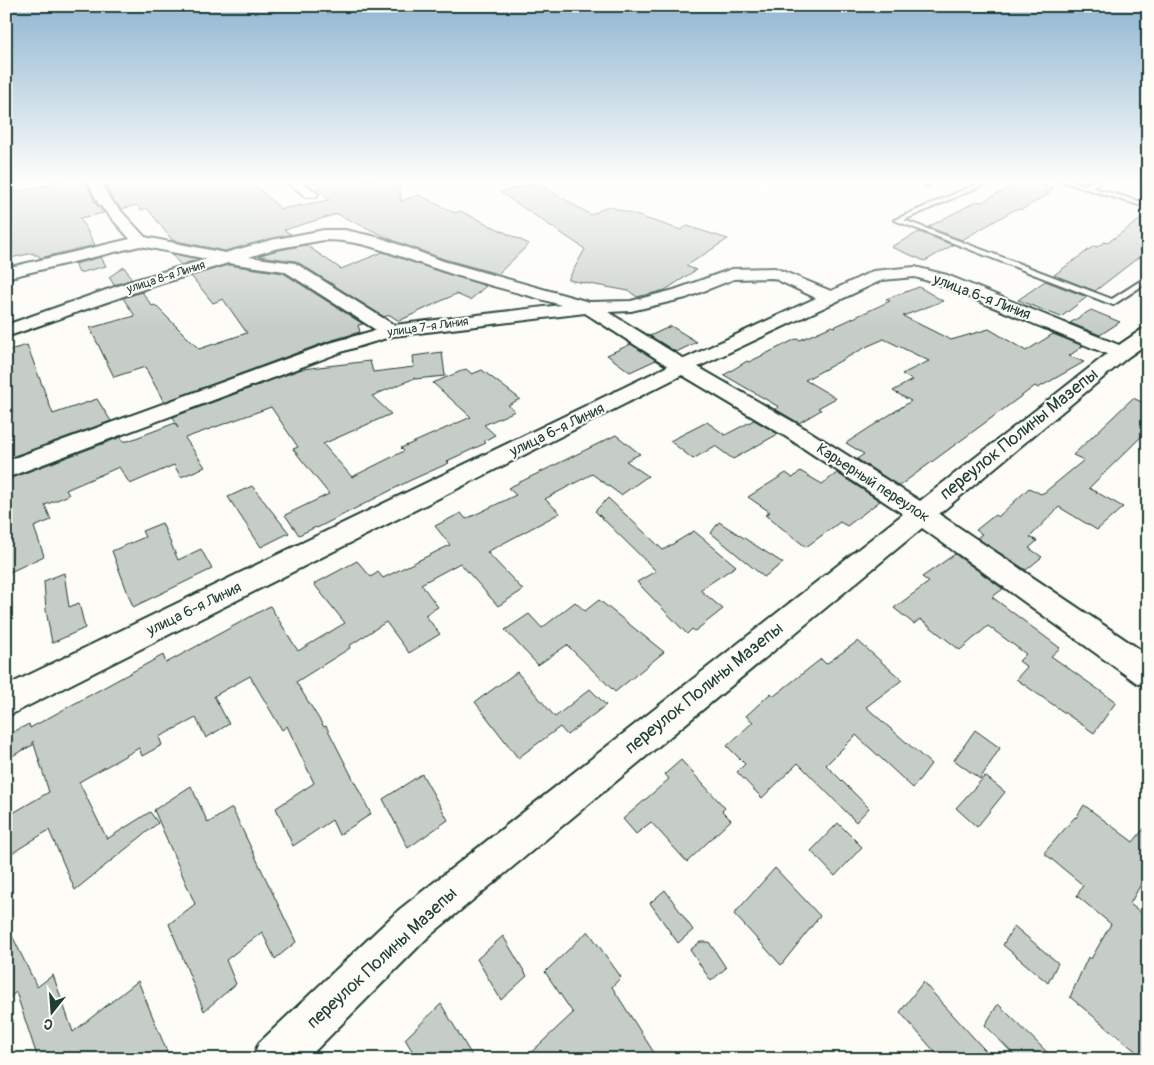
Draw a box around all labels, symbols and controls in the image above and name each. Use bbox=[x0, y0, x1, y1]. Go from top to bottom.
street label: улица 8-я Линия bbox=[124, 257, 207, 297]
street label: улица 6-я Линия bbox=[930, 269, 1033, 324]
street label: улица 7-я Линия bbox=[386, 314, 470, 340]
street label: переулок Полины Мазепы bbox=[935, 363, 1103, 505]
street label: улица 6-я Линия bbox=[506, 399, 607, 462]
street label: Карьерный переулок bbox=[813, 439, 933, 527]
street label: улица 6-я Линия bbox=[143, 578, 244, 641]
street label: переулок Полины Мазепы bbox=[620, 617, 788, 759]
street label: переулок Полины Мазепы bbox=[302, 882, 462, 1034]
north arrow bbox=[28, 988, 78, 1038]
text: С bbox=[41, 1014, 55, 1033]

